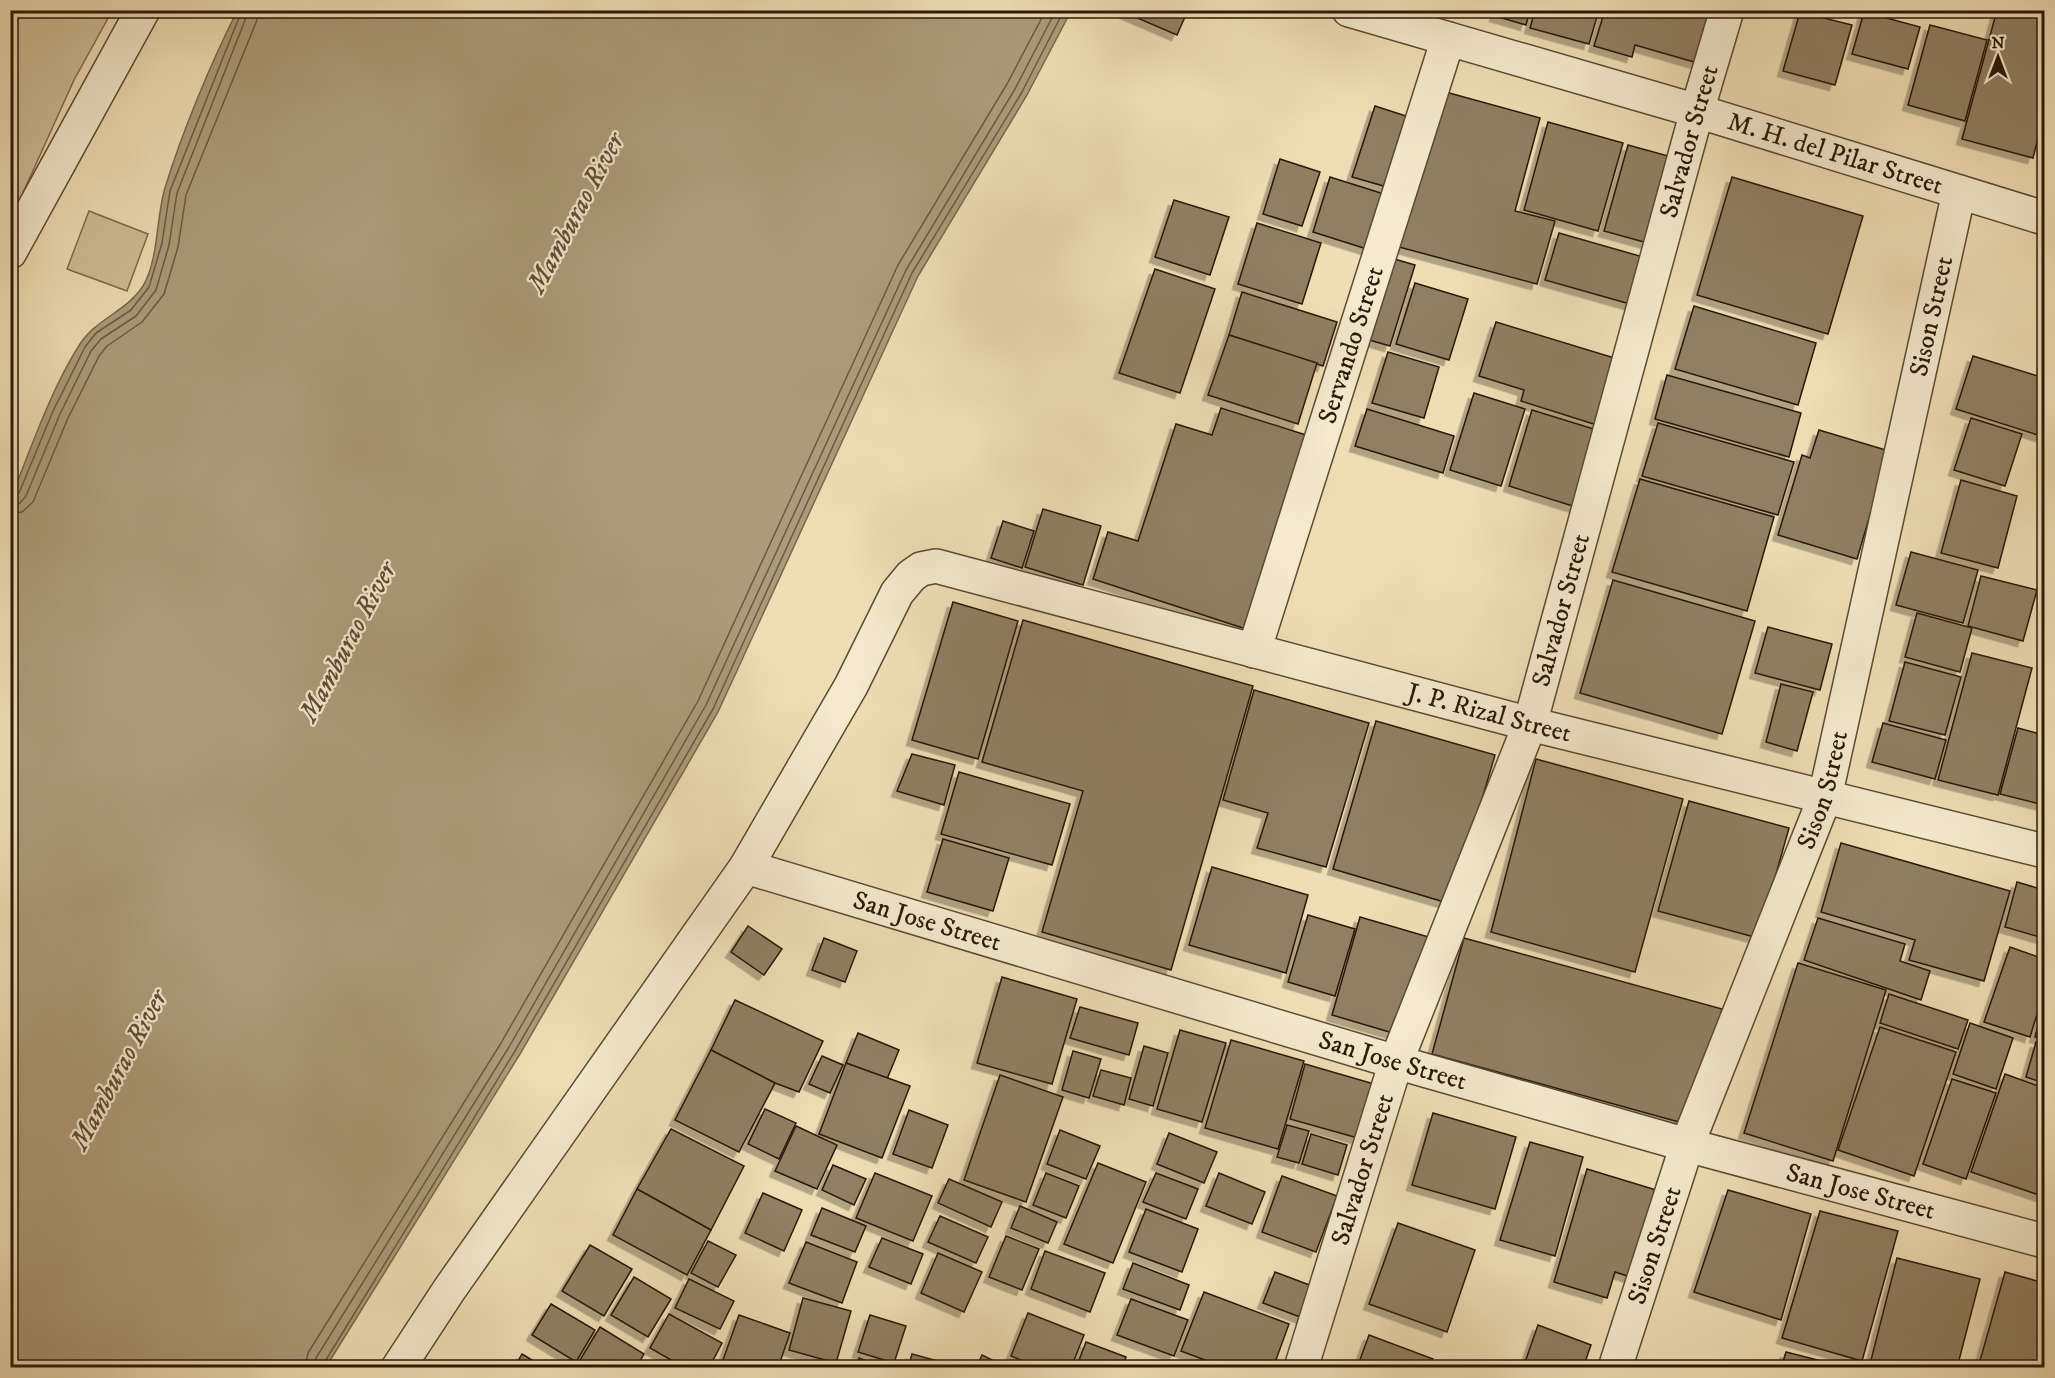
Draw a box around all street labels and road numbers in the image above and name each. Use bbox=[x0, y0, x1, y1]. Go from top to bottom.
street label: Salvador Street bbox=[1652, 61, 1726, 221]
street label: M. H. del Pilar Street bbox=[1723, 105, 1947, 202]
street label: Sison Street bbox=[1902, 253, 1961, 380]
street label: Servando Street bbox=[1311, 262, 1391, 428]
street label: Salvador Street bbox=[1524, 530, 1598, 690]
street label: J. P. Rizal Street bbox=[1402, 675, 1575, 750]
street label: Sison Street bbox=[1789, 728, 1856, 854]
street label: San Jose Street bbox=[849, 884, 1005, 959]
street label: San Jose Street bbox=[1315, 1023, 1471, 1098]
street label: Salvador Street bbox=[1324, 1089, 1402, 1249]
street label: San Jose Street bbox=[1782, 1156, 1939, 1227]
street label: Sison Street bbox=[1620, 1182, 1689, 1309]

